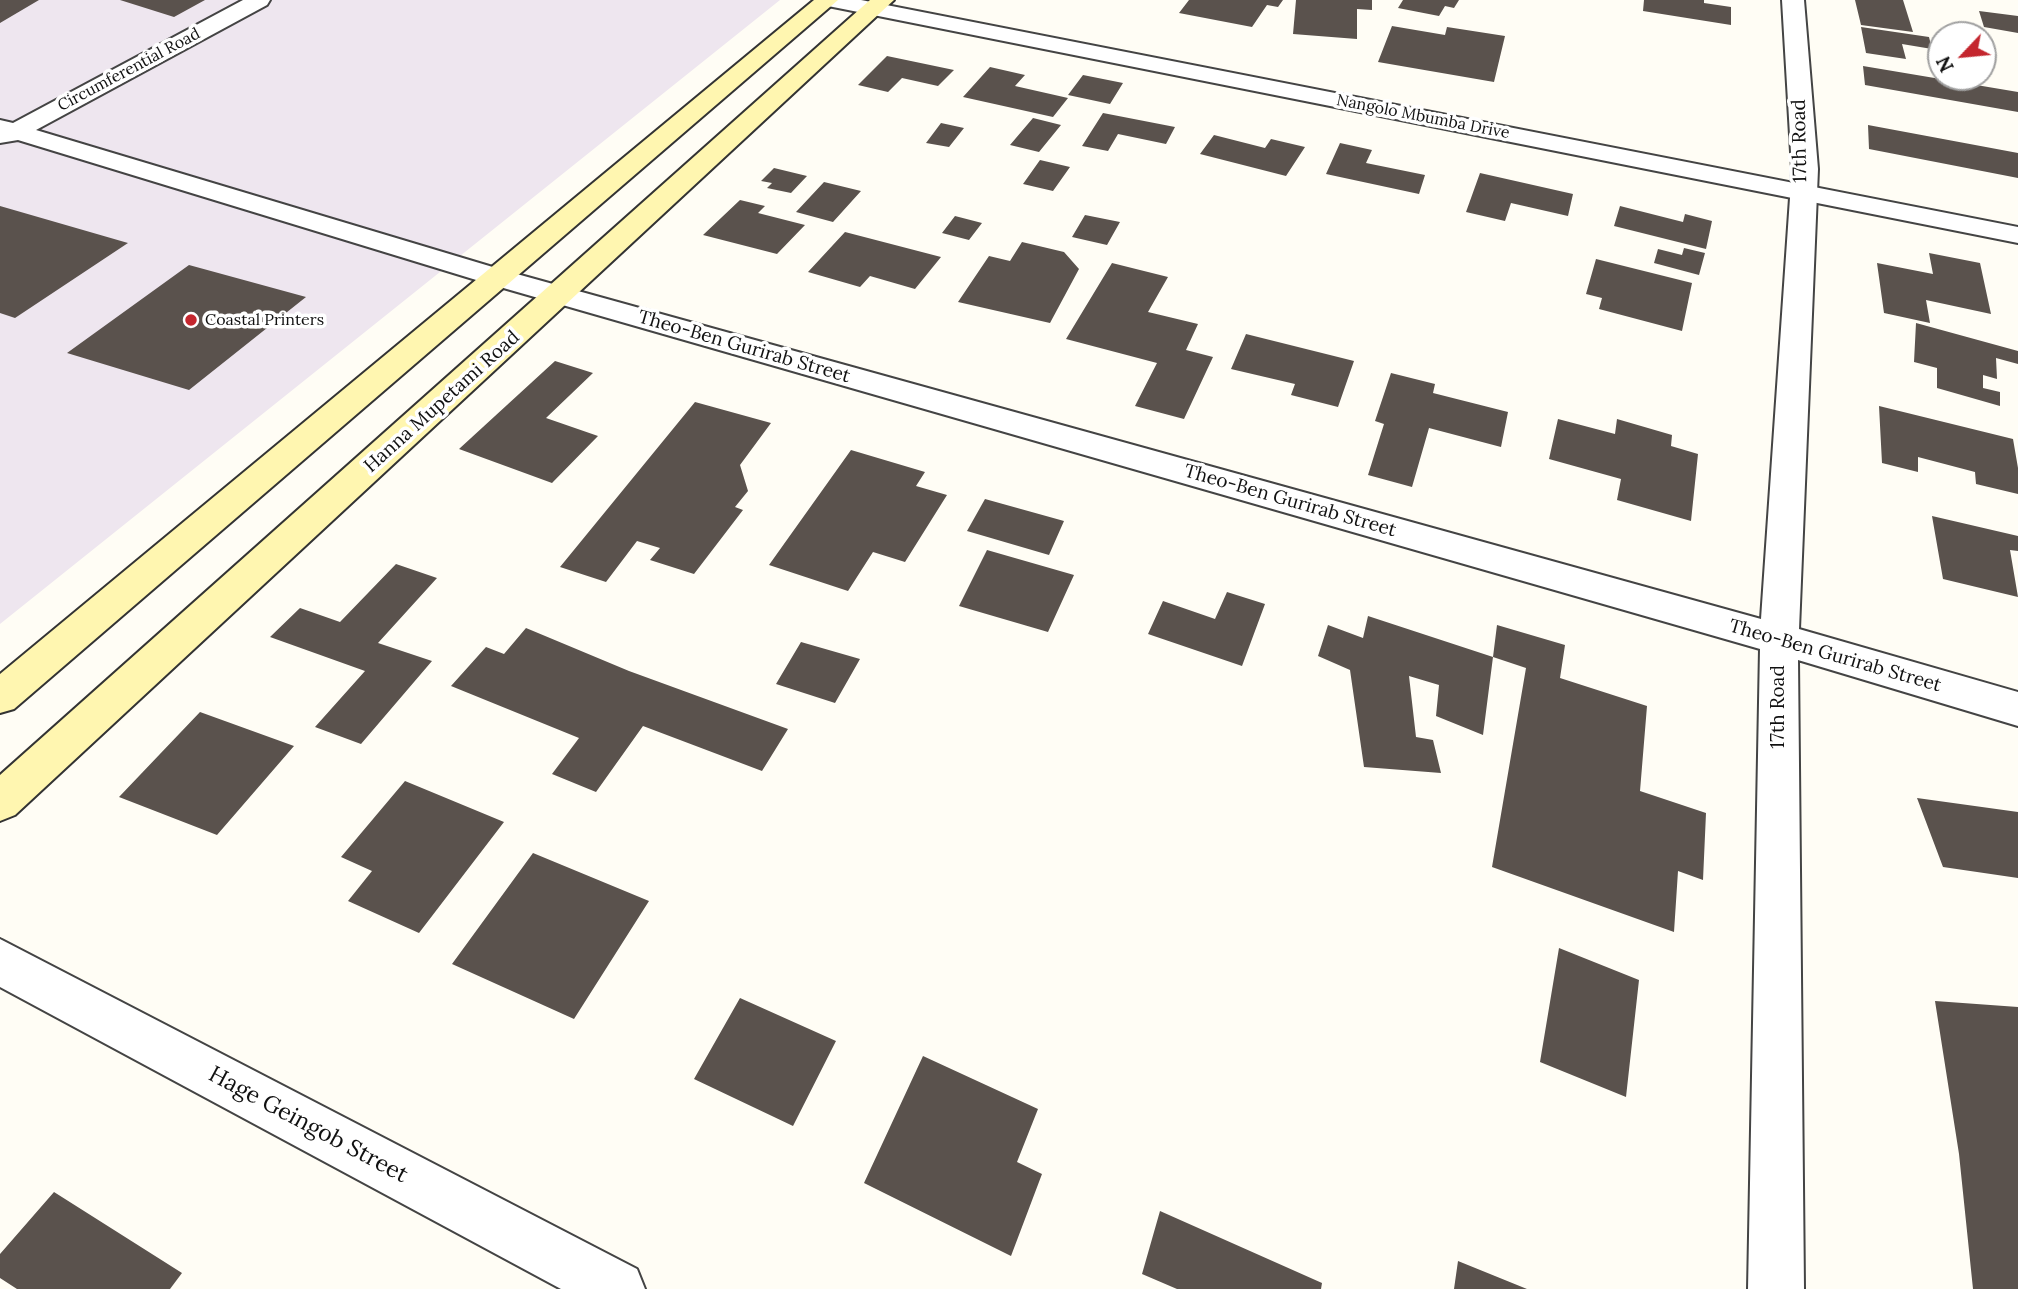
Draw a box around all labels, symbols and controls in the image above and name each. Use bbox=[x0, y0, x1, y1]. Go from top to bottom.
north arrow bbox=[1927, 21, 1997, 91]
street label: Circumferential Road bbox=[55, 24, 203, 116]
text: N bbox=[1931, 52, 1959, 76]
street label: Nangolo Mbumba Drive bbox=[1335, 91, 1511, 143]
street label: 17th Road bbox=[1788, 99, 1812, 183]
street label: Theo-Ben Gurirab Street bbox=[635, 306, 853, 388]
place label: Coastal Printers bbox=[205, 310, 324, 330]
marker: Coastal Printers bbox=[183, 312, 199, 328]
street label: Hanna Mupetami Road bbox=[360, 326, 524, 478]
street label: Theo-Ben Gurirab Street bbox=[1181, 460, 1399, 542]
street label: Theo-Ben Gurirab Street bbox=[1726, 615, 1944, 697]
street label: 17th Road bbox=[1768, 665, 1790, 749]
street label: Hage Geingob Street bbox=[204, 1061, 412, 1189]

